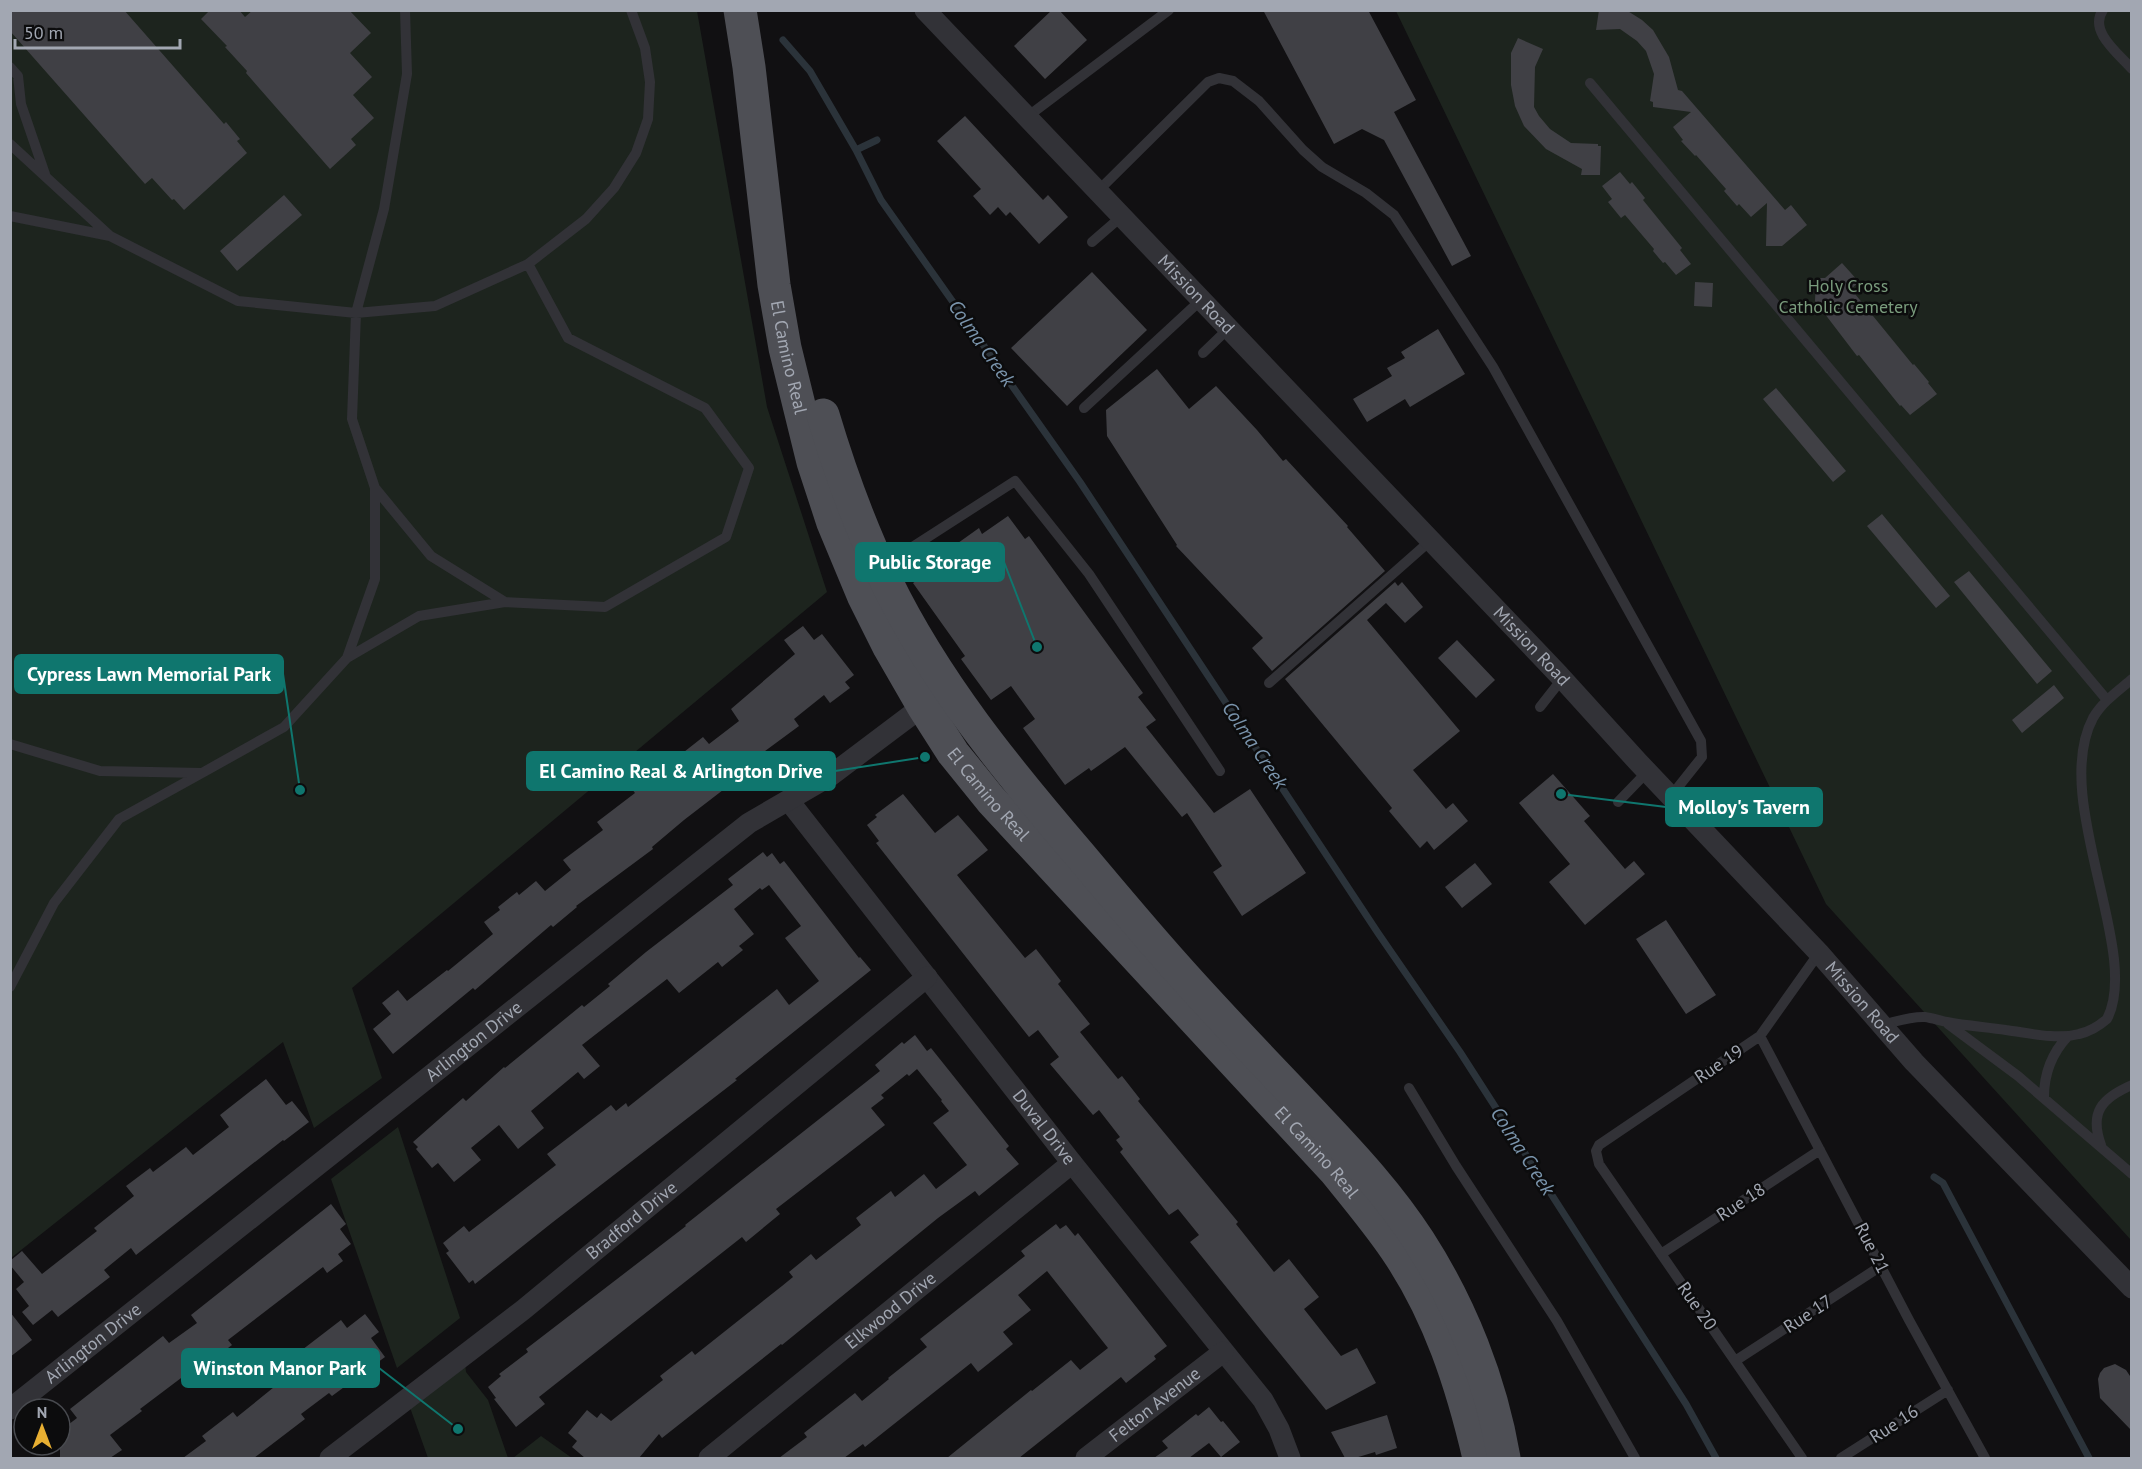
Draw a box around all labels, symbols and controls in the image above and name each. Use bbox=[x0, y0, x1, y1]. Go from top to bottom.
scale bar bbox=[15, 12, 180, 50]
text: 50 m bbox=[24, 21, 63, 44]
street label: Mission Road bbox=[1153, 249, 1240, 339]
park label: Holy Cross Catholic Cemetery bbox=[1778, 274, 1918, 318]
water label: Colma Creek bbox=[943, 295, 1022, 392]
street label: El Camino Real bbox=[766, 299, 813, 417]
callout: Public Storage bbox=[856, 543, 1004, 581]
text: Public Storage bbox=[869, 549, 991, 575]
street label: Mission Road bbox=[1489, 601, 1575, 691]
callout: Cypress Lawn Memorial Park bbox=[15, 655, 283, 693]
text: Cypress Lawn Memorial Park bbox=[27, 661, 271, 687]
water label: Colma Creek bbox=[1216, 696, 1294, 795]
street label: El Camino Real bbox=[942, 743, 1035, 846]
callout: El Camino Real & Arlington Drive bbox=[527, 752, 835, 790]
text: El Camino Real & Arlington Drive bbox=[539, 758, 823, 784]
callout: Molloy's Tavern bbox=[1666, 788, 1822, 826]
text: Molloy's Tavern bbox=[1678, 794, 1810, 820]
street label: Mission Road bbox=[1820, 956, 1904, 1048]
street label: Arlington Drive bbox=[421, 995, 526, 1086]
street label: Rue 19 bbox=[1690, 1039, 1747, 1088]
street label: Duval Drive bbox=[1008, 1084, 1081, 1169]
street label: El Camino Real bbox=[1270, 1101, 1365, 1203]
water label: Colma Creek bbox=[1485, 1102, 1562, 1201]
street label: Bradford Drive bbox=[581, 1176, 682, 1264]
street label: Rue 18 bbox=[1712, 1177, 1770, 1226]
street label: Rue 21 bbox=[1850, 1219, 1895, 1277]
street label: Elkwood Drive bbox=[840, 1266, 941, 1354]
street label: Rue 20 bbox=[1673, 1277, 1722, 1334]
street label: Rue 17 bbox=[1779, 1289, 1837, 1338]
street label: Arlington Drive bbox=[40, 1297, 146, 1388]
callout: Winston Manor Park bbox=[182, 1349, 379, 1387]
text: Winston Manor Park bbox=[194, 1355, 367, 1381]
street label: Felton Avenue bbox=[1104, 1362, 1205, 1447]
north arrow bbox=[12, 1397, 72, 1457]
street label: Rue 16 bbox=[1865, 1399, 1923, 1448]
text: N bbox=[37, 1402, 47, 1422]

